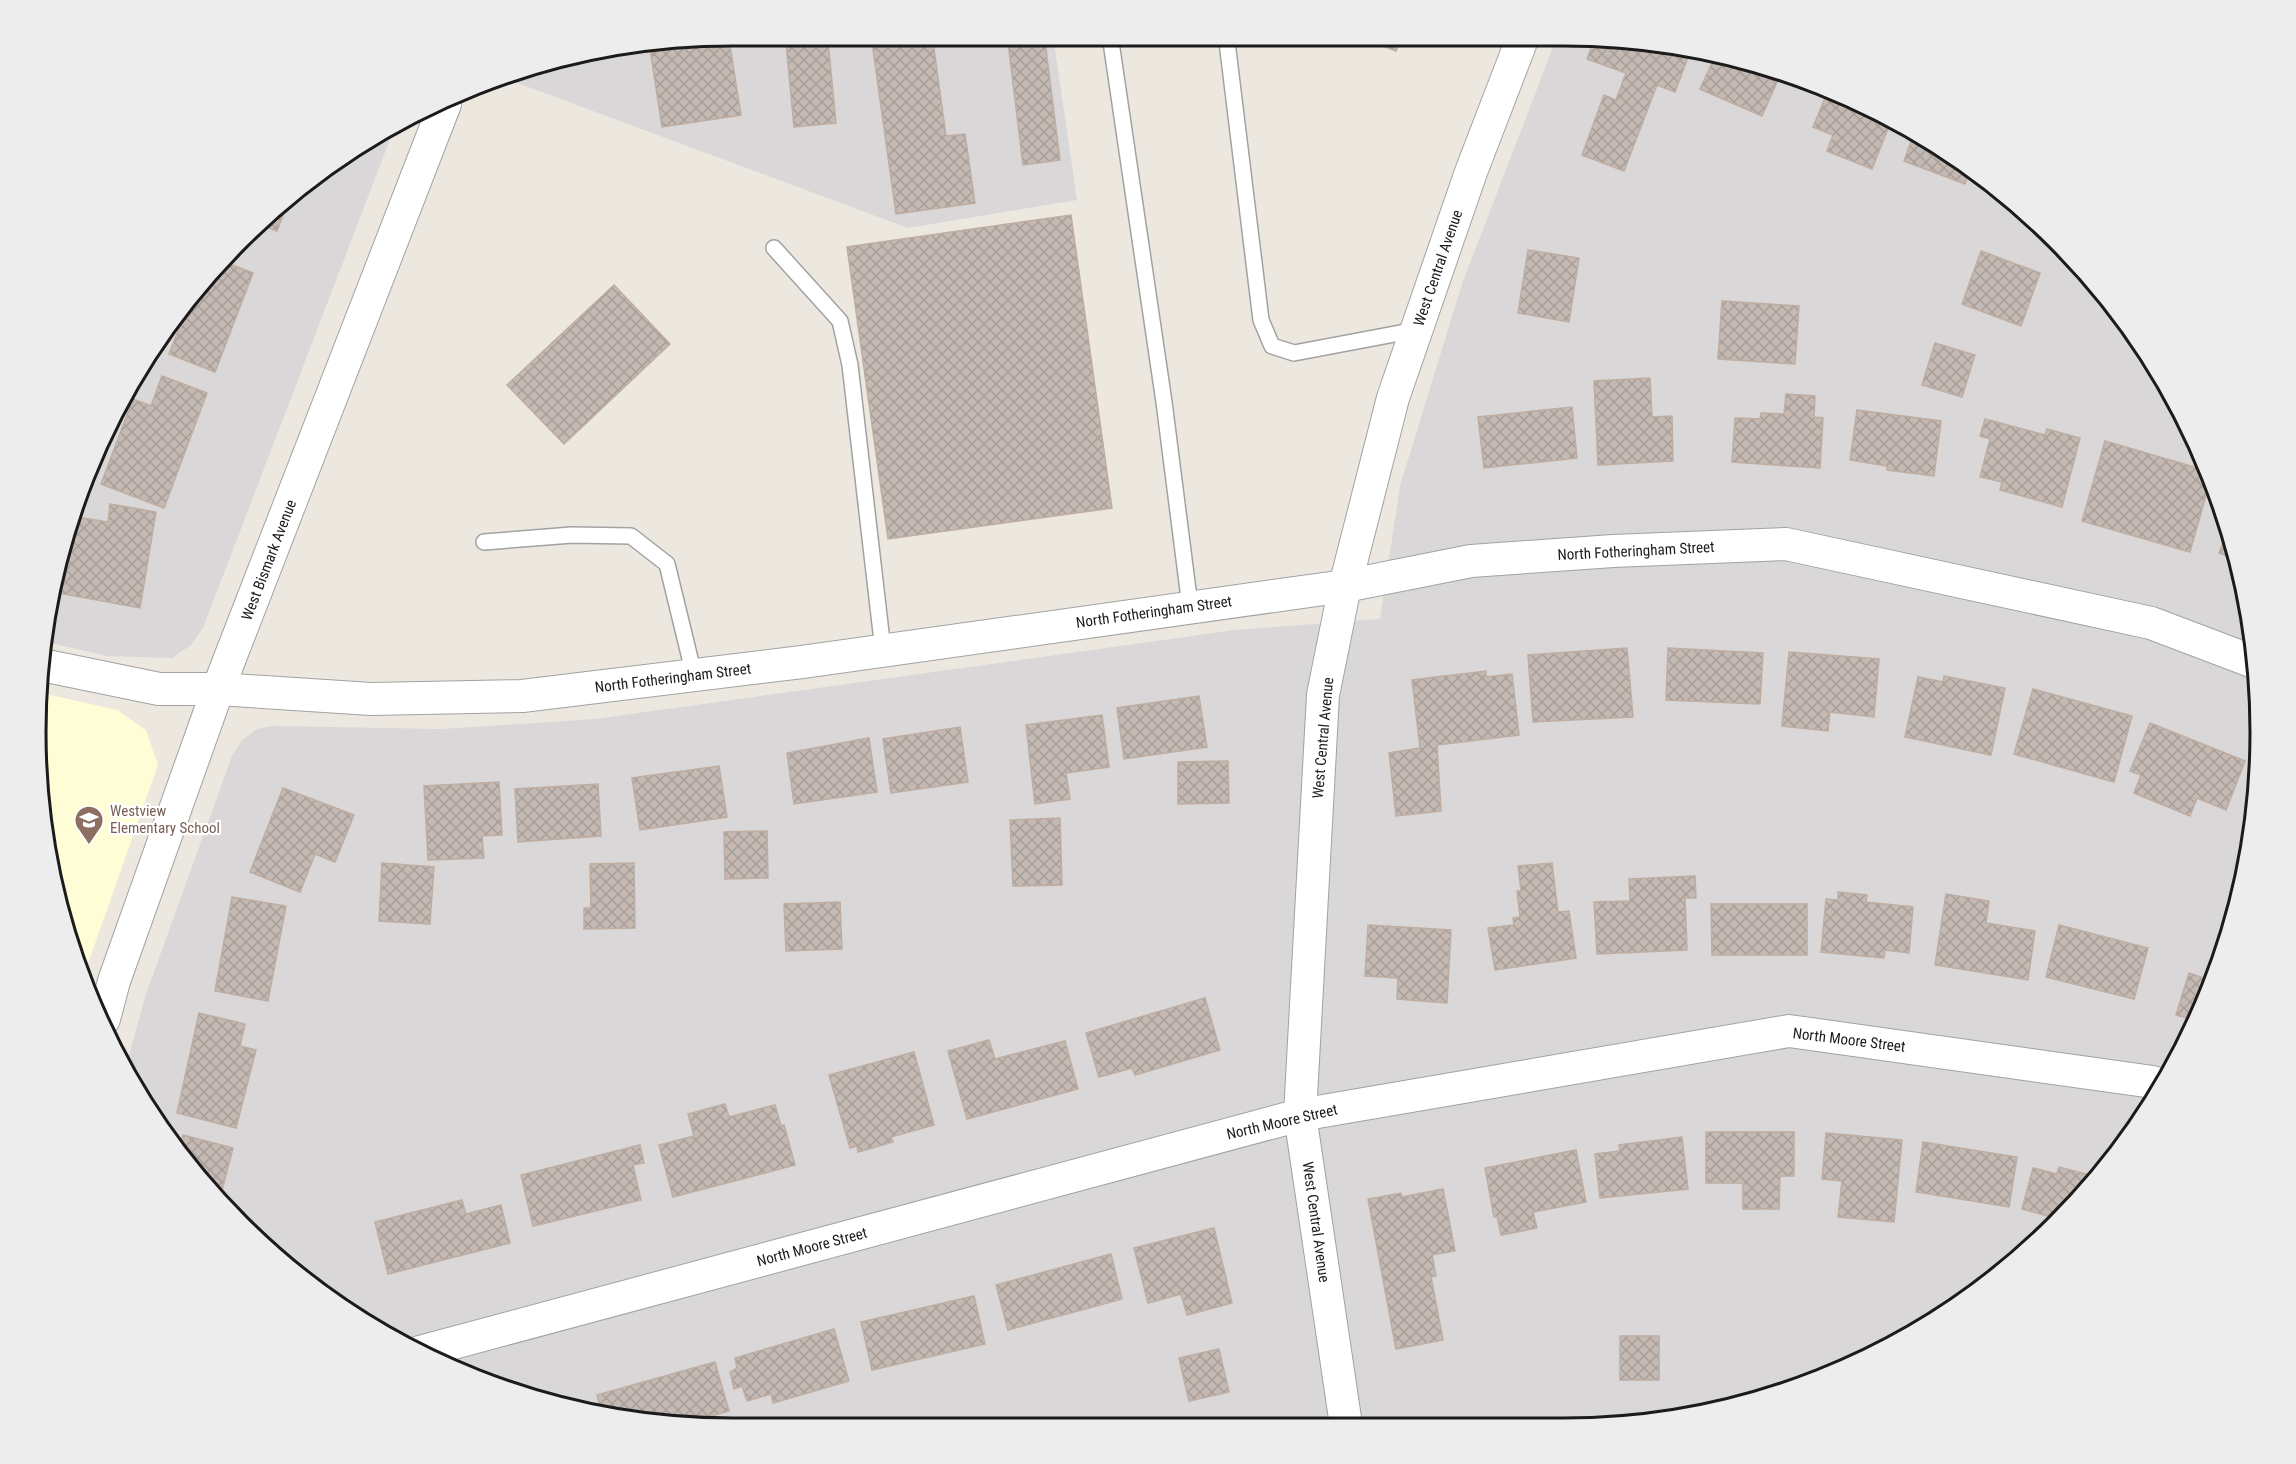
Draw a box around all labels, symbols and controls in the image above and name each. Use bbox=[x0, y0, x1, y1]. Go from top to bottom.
street label: West Central Avenue bbox=[1410, 208, 1466, 328]
street label: West Bismark Avenue bbox=[238, 497, 300, 623]
street label: North Fotheringham Street bbox=[1557, 538, 1715, 564]
street label: North Fotheringham Street bbox=[1075, 592, 1233, 632]
street label: North Fotheringham Street bbox=[594, 659, 752, 697]
street label: West Central Avenue bbox=[1309, 677, 1337, 799]
place label: Westview Elementary School bbox=[110, 802, 220, 837]
school or university icon: Westview Elementary School bbox=[73, 804, 105, 846]
street label: North Moore Street bbox=[1792, 1024, 1906, 1056]
street label: North Moore Street bbox=[1225, 1100, 1339, 1144]
street label: West Central Avenue bbox=[1299, 1160, 1333, 1284]
street label: North Moore Street bbox=[755, 1224, 869, 1270]

